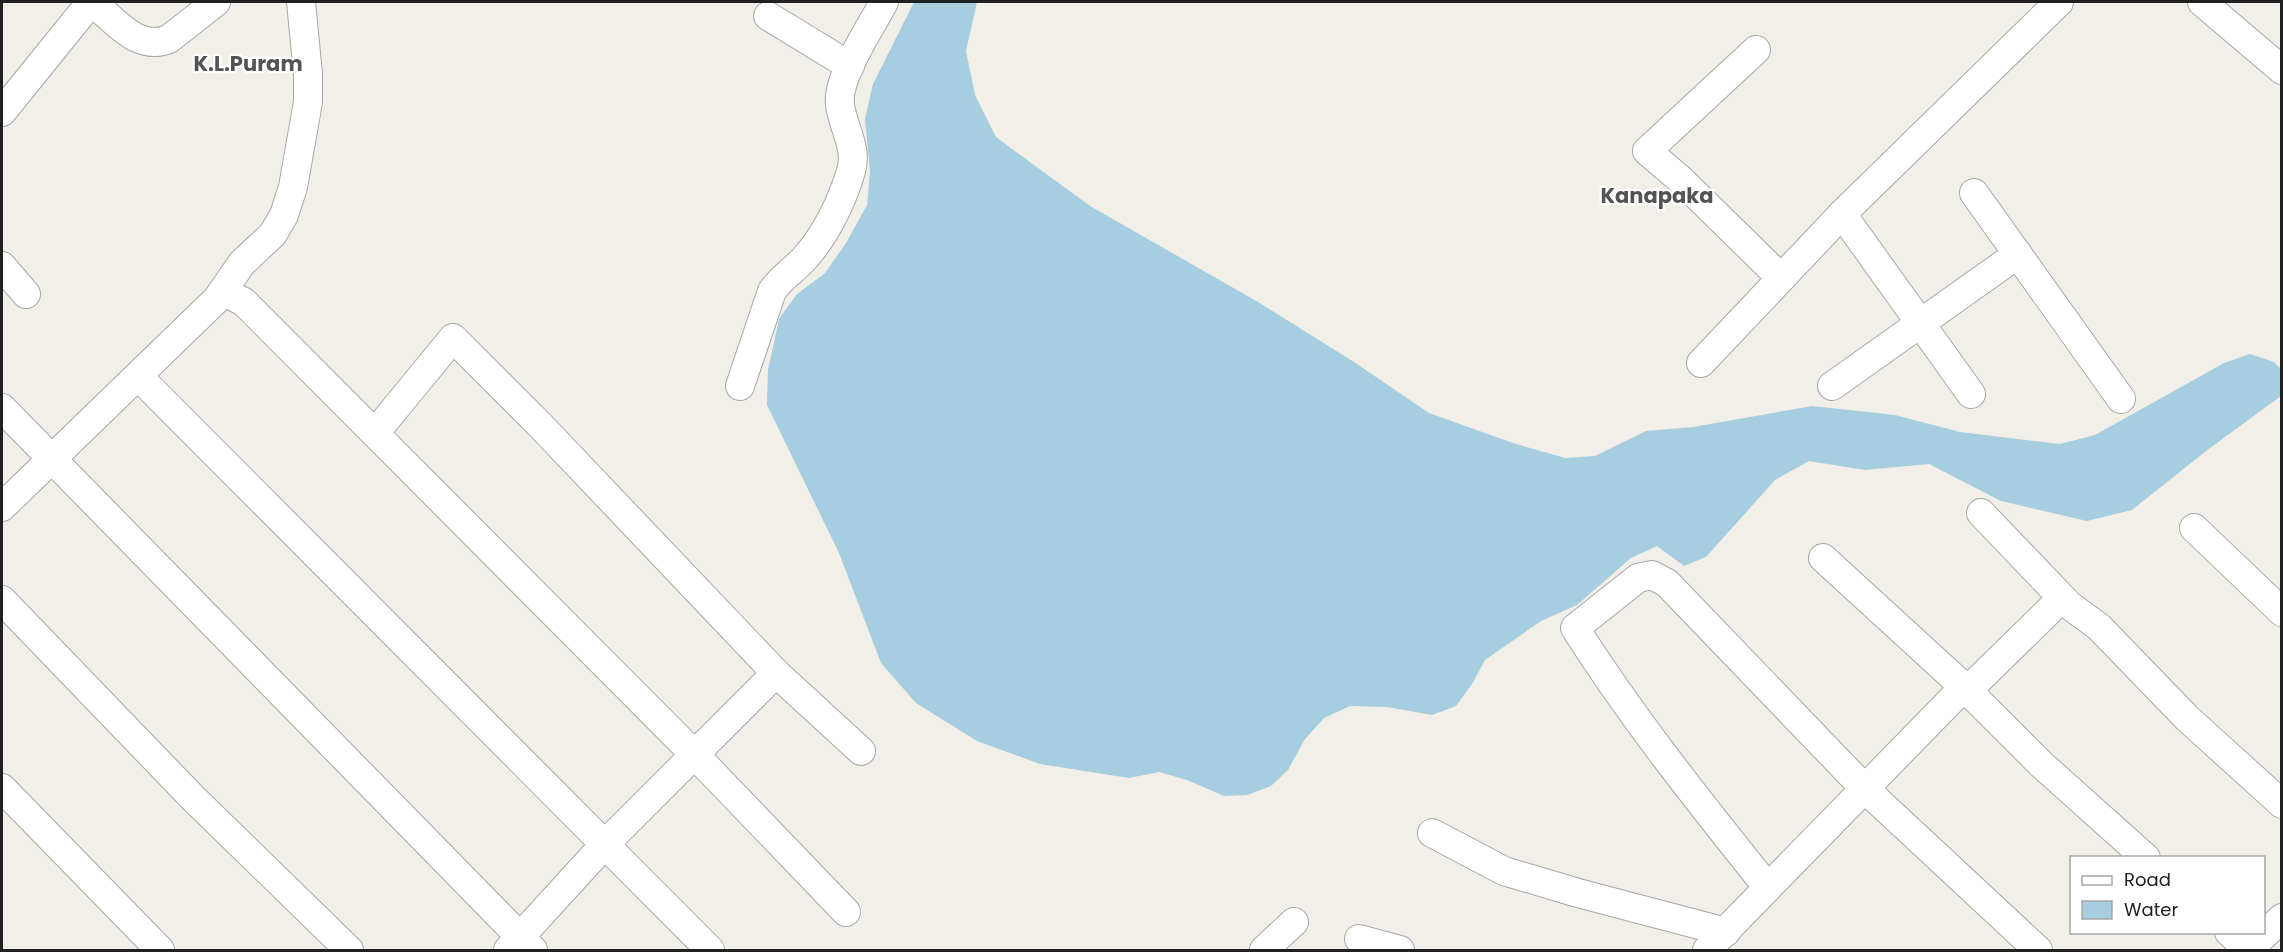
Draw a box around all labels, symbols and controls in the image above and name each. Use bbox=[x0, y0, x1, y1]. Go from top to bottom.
district label: K.L.Puram bbox=[193, 49, 303, 78]
district label: Kanapaka bbox=[1600, 181, 1714, 210]
legend bbox=[2070, 856, 2265, 934]
text: Road bbox=[2124, 867, 2171, 892]
text: Water bbox=[2124, 897, 2178, 922]

